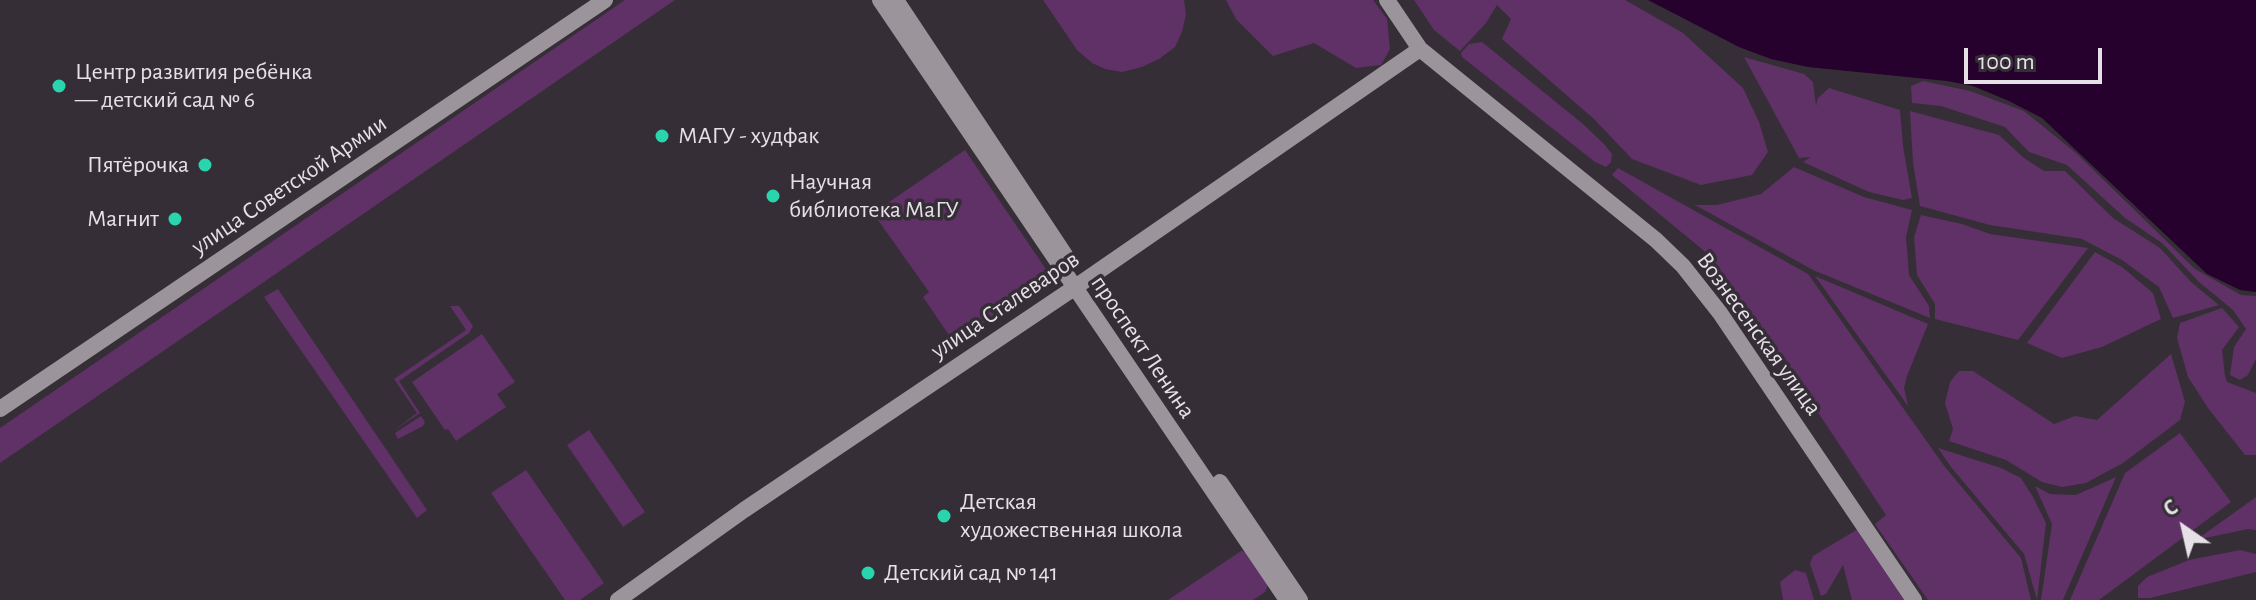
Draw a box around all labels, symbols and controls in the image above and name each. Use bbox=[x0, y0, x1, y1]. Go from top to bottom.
scale bar bbox=[1968, 32, 2106, 82]
text: 100 m bbox=[1978, 50, 2035, 74]
place label: Центр развития ребёнка — детский сад № 6 bbox=[75, 58, 312, 114]
marker: Центр развития ребёнка — детский сад № 6 bbox=[50, 77, 68, 95]
street label: улица Советской Армии bbox=[186, 109, 392, 261]
place label: МАГУ - худфак bbox=[678, 122, 819, 150]
marker: МАГУ - худфак bbox=[653, 127, 671, 145]
place label: Пятёрочка bbox=[87, 151, 189, 179]
marker: Пятёрочка bbox=[196, 156, 214, 174]
place label: Научная библиотека МаГУ bbox=[789, 168, 959, 224]
marker: Научная библиотека МаГУ bbox=[764, 187, 782, 205]
place label: Магнит bbox=[87, 205, 159, 233]
marker: Магнит bbox=[166, 210, 184, 228]
street label: улица Сталеваров bbox=[925, 245, 1085, 365]
street label: Вознесенская улица bbox=[1690, 247, 1828, 421]
street label: проспект Ленина bbox=[1084, 270, 1202, 424]
place label: Детская художественная школа bbox=[960, 488, 1183, 544]
north arrow bbox=[2144, 488, 2224, 568]
text: С bbox=[2159, 496, 2182, 521]
marker: Детская художественная школа bbox=[935, 507, 953, 525]
place label: Детский сад № 141 bbox=[884, 559, 1058, 587]
marker: Детский сад № 141 bbox=[859, 564, 877, 582]

